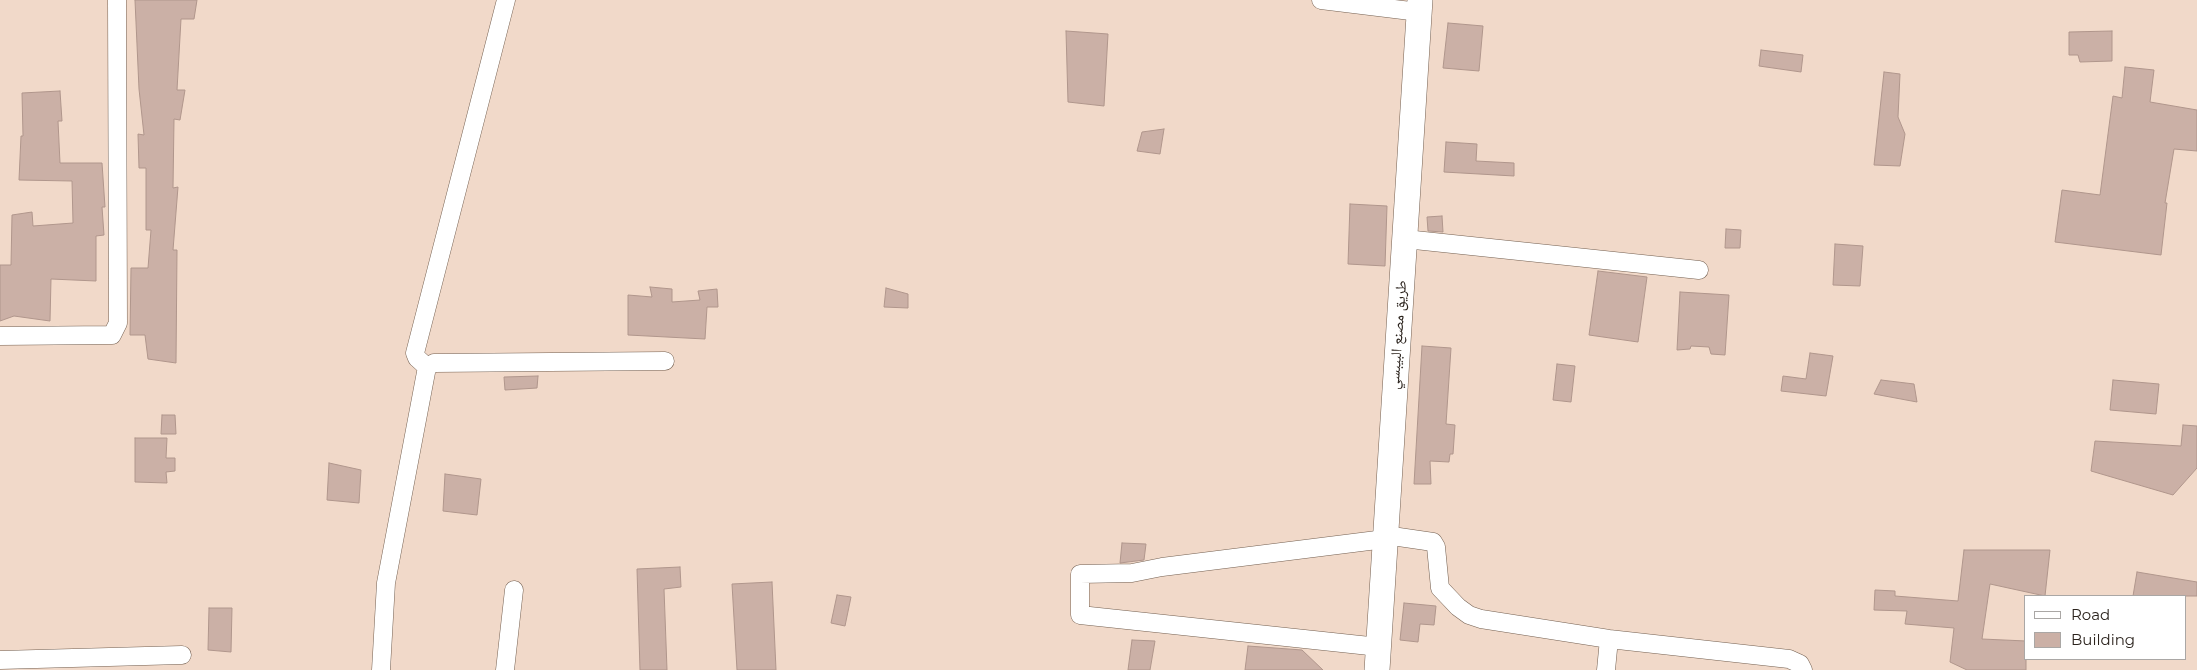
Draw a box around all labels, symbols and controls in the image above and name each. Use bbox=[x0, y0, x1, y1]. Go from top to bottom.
street label: طريق مصنع البيبسي bbox=[1385, 280, 1411, 390]
legend bbox=[2024, 595, 2187, 660]
text: Road bbox=[2071, 605, 2110, 624]
text: Building bbox=[2071, 630, 2135, 649]

